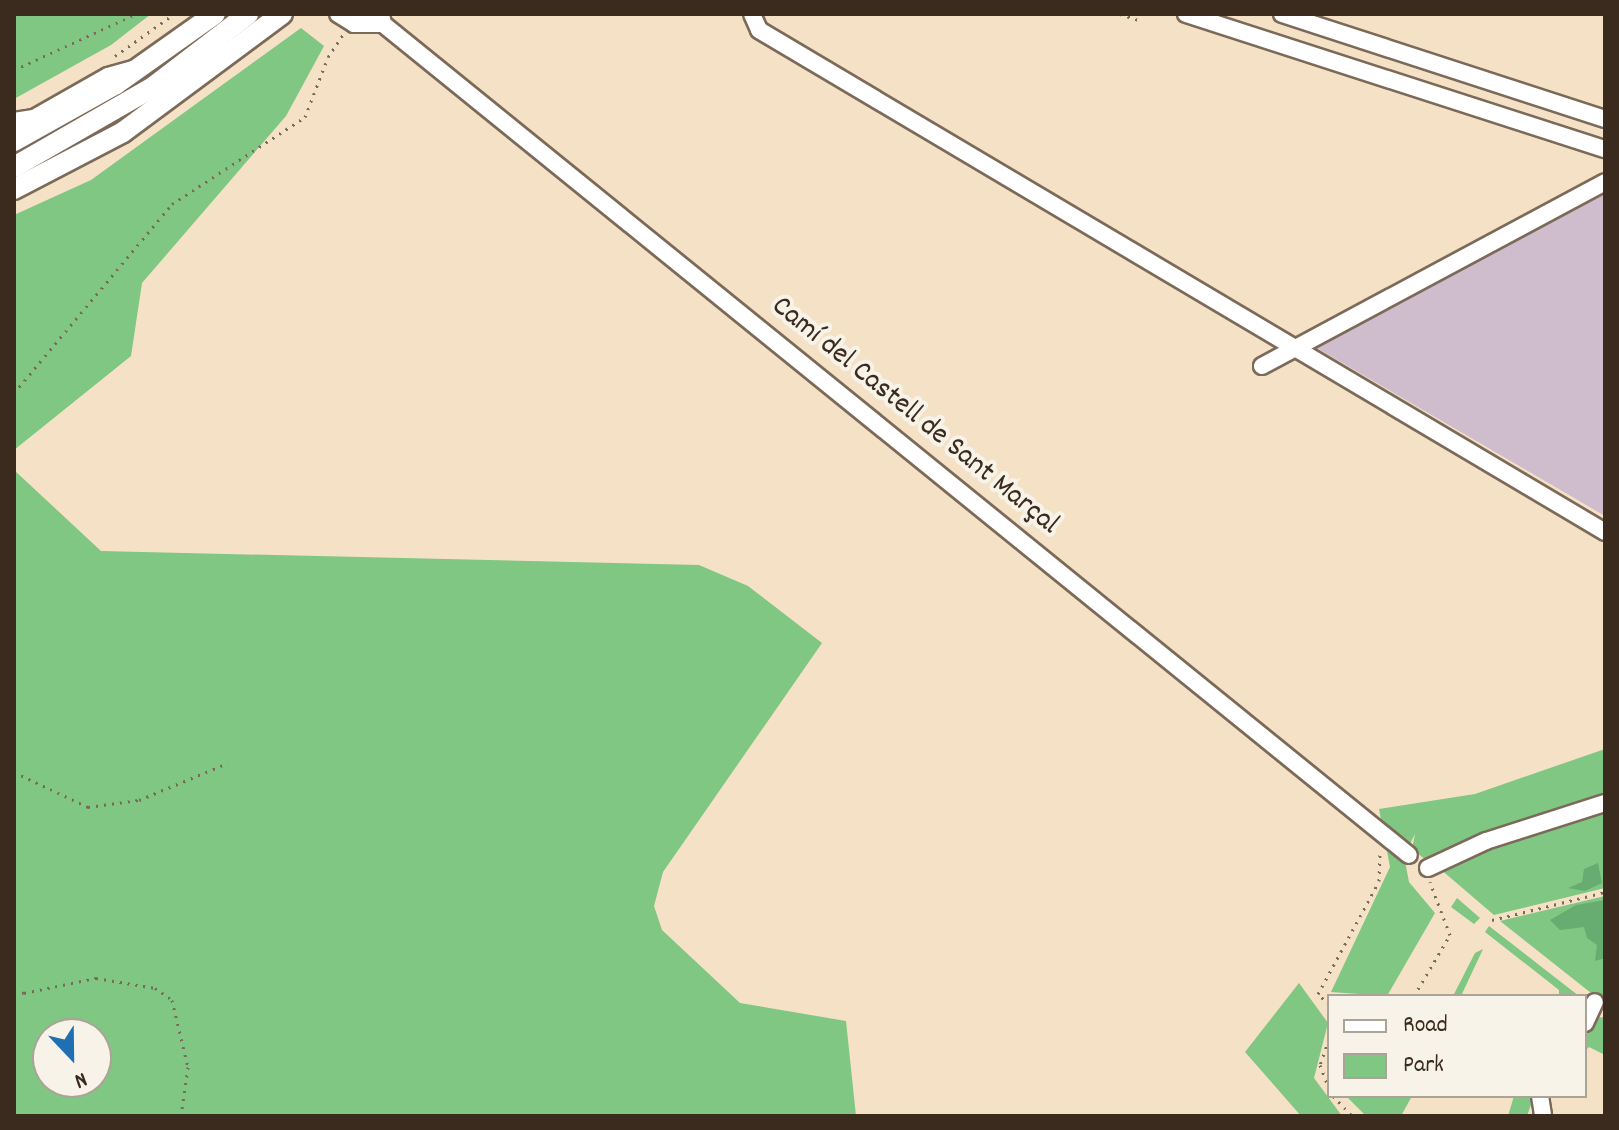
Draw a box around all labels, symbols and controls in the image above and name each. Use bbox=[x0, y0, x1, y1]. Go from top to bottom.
street label: Camí del Castell de Sant Marçal bbox=[763, 290, 1065, 544]
legend bbox=[1327, 994, 1587, 1098]
text: Road bbox=[1403, 1009, 1448, 1043]
north arrow bbox=[32, 1018, 112, 1098]
text: Park bbox=[1403, 1049, 1444, 1083]
text: N bbox=[70, 1062, 91, 1095]

